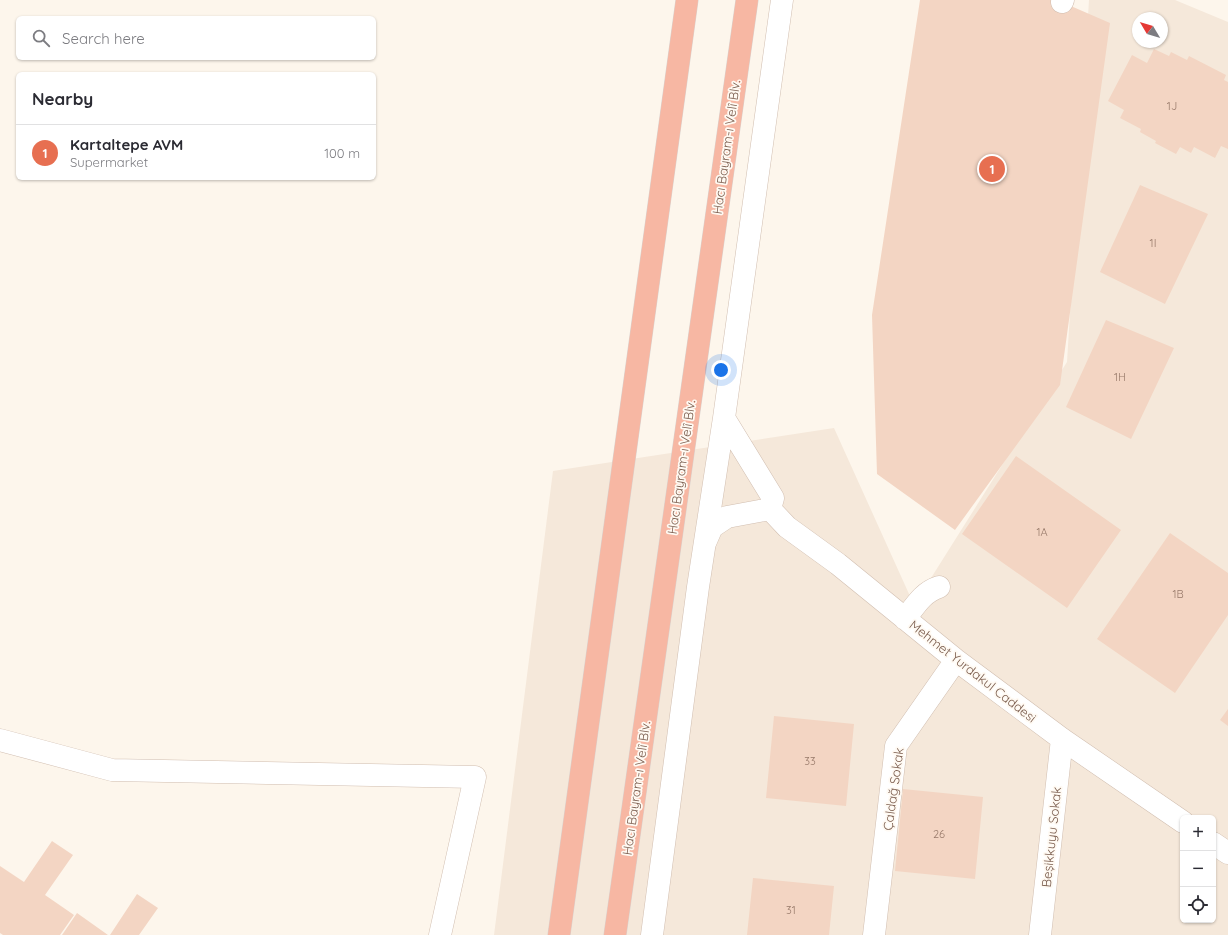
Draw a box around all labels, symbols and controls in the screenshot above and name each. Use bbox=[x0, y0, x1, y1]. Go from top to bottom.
north arrow bbox=[1132, 12, 1168, 48]
search box bbox=[16, 16, 376, 60]
icon: search bbox=[30, 27, 52, 49]
text: Search here bbox=[62, 29, 145, 48]
street label: Hacı Bayram-ı Velî Blv. bbox=[709, 79, 743, 215]
text: Nearby bbox=[32, 88, 93, 109]
house number: 1J bbox=[1167, 99, 1177, 113]
text: Kartaltepe AVM bbox=[70, 135, 183, 154]
text: 1 bbox=[42, 145, 48, 161]
text: 100 m bbox=[324, 145, 360, 161]
text: Supermarket bbox=[70, 154, 148, 170]
pin: 1 bbox=[979, 154, 1005, 184]
house number: 1I bbox=[1150, 236, 1156, 250]
your location bbox=[711, 360, 731, 380]
house number: 1H bbox=[1114, 370, 1126, 384]
street label: Hacı Bayram-ı Velî Blv. bbox=[664, 399, 698, 535]
house number: 1A bbox=[1036, 525, 1048, 539]
house number: 1B bbox=[1172, 587, 1184, 601]
street label: Mehmet Yurdakul Caddesi bbox=[906, 616, 1040, 726]
street label: Hacı Bayram-ı Velî Blv. bbox=[619, 720, 653, 856]
street label: Çaldağ Sokak bbox=[879, 746, 907, 831]
house number: 33 bbox=[804, 754, 816, 768]
street label: Beşikkuyu Sokak bbox=[1038, 786, 1064, 888]
map controls bbox=[1180, 815, 1216, 923]
button: + bbox=[1180, 815, 1216, 851]
house number: 26 bbox=[933, 827, 945, 841]
button: − bbox=[1180, 851, 1216, 887]
button: locate bbox=[1180, 887, 1216, 923]
house number: 31 bbox=[786, 903, 796, 917]

